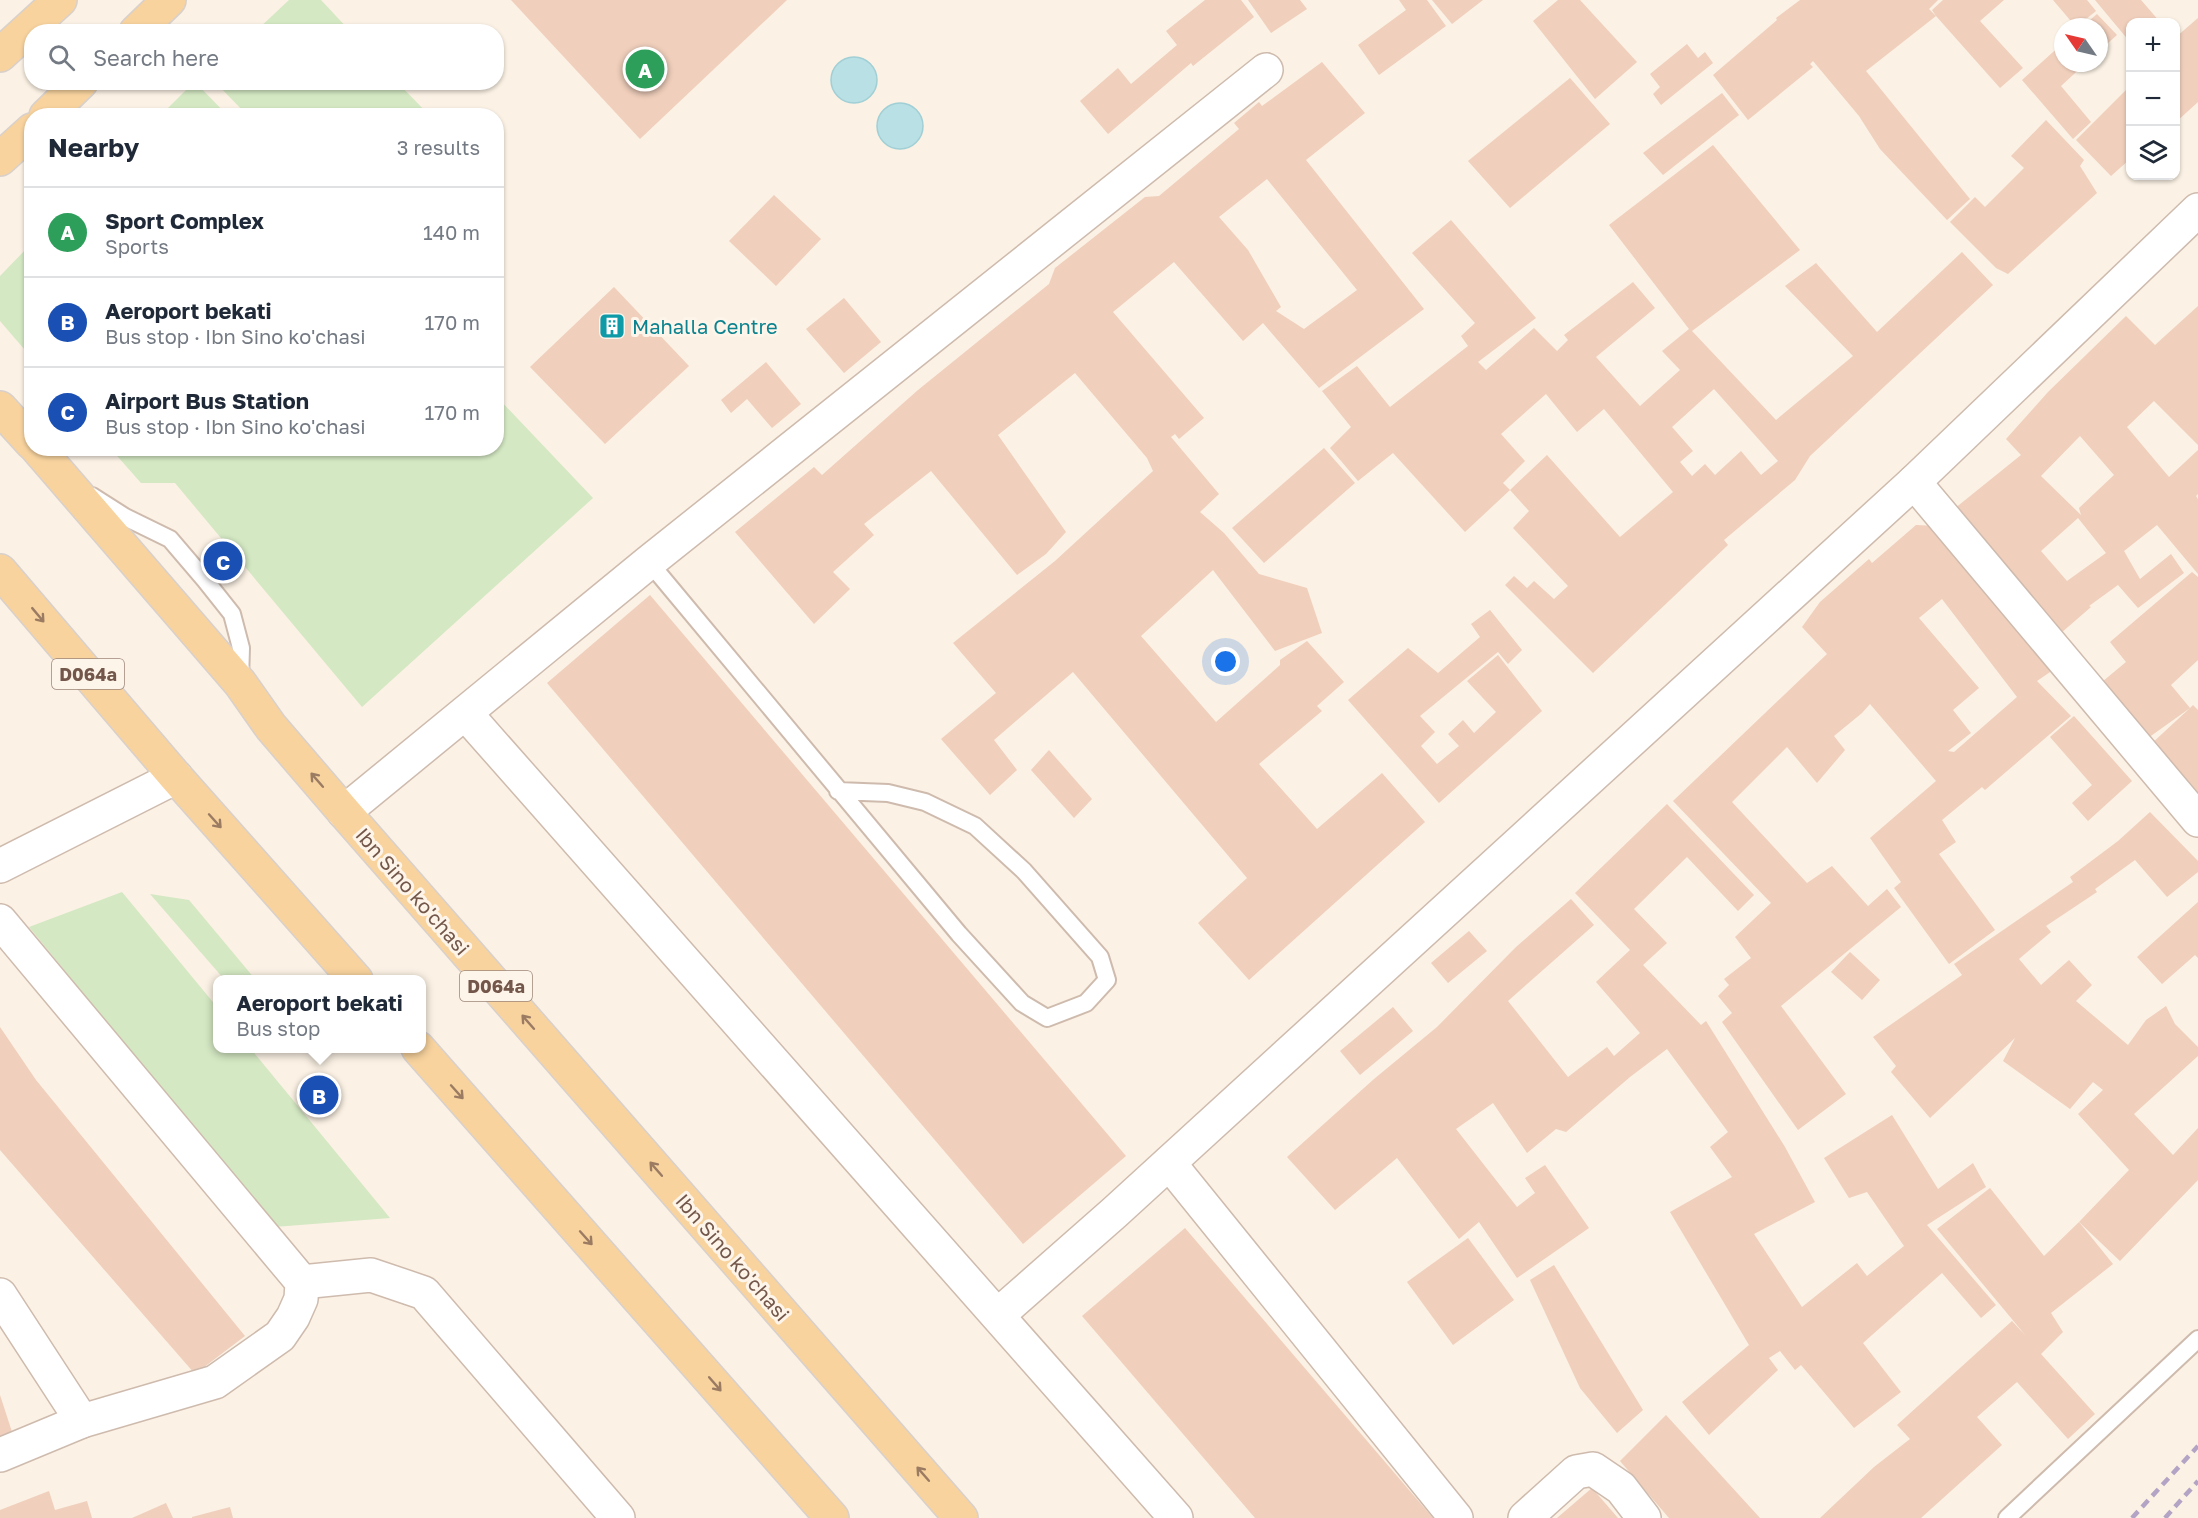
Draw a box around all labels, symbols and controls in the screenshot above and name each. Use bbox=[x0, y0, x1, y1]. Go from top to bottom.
north arrow bbox=[2054, 18, 2108, 72]
map controls bbox=[2126, 18, 2180, 180]
button: + bbox=[2126, 18, 2180, 72]
search box bbox=[24, 24, 504, 90]
icon: search bbox=[45, 41, 78, 74]
text: Search here bbox=[93, 44, 219, 71]
pin: A bbox=[626, 46, 664, 92]
button: − bbox=[2126, 72, 2180, 126]
button: layers bbox=[2126, 126, 2180, 180]
text: Nearby bbox=[48, 132, 139, 163]
text: 3 results bbox=[397, 135, 480, 159]
text: Sport Complex bbox=[105, 207, 264, 234]
text: A bbox=[60, 220, 75, 244]
text: 140 m bbox=[423, 220, 480, 244]
text: Sports bbox=[105, 234, 169, 258]
text: Aeroport bekati bbox=[105, 297, 272, 324]
text: B bbox=[60, 310, 75, 334]
text: 170 m bbox=[425, 310, 480, 334]
building icon: Mahalla Centre bbox=[597, 311, 627, 341]
place label: Mahalla Centre bbox=[632, 314, 778, 338]
text: Bus stop · Ibn Sino ko'chasi bbox=[105, 324, 366, 348]
text: Airport Bus Station bbox=[105, 387, 309, 414]
text: C bbox=[60, 400, 75, 424]
text: 170 m bbox=[425, 400, 480, 424]
text: Bus stop · Ibn Sino ko'chasi bbox=[105, 414, 366, 438]
pin: C bbox=[204, 538, 242, 584]
one-way arrow bbox=[31, 607, 45, 622]
your location bbox=[1211, 647, 1240, 676]
road number: D064a bbox=[52, 659, 124, 689]
one-way arrow bbox=[310, 773, 324, 788]
one-way arrow bbox=[208, 813, 222, 828]
street label: Ibn Sino ko'chasi bbox=[351, 822, 475, 960]
road number: D064a bbox=[460, 971, 532, 1001]
popup bbox=[213, 975, 426, 1053]
text: Aeroport bekati bbox=[236, 989, 403, 1016]
one-way arrow bbox=[521, 1015, 535, 1030]
text: Bus stop bbox=[236, 1016, 320, 1040]
pin: B bbox=[300, 1072, 338, 1118]
one-way arrow bbox=[450, 1084, 464, 1099]
one-way arrow bbox=[649, 1162, 663, 1177]
street label: Ibn Sino ko'chasi bbox=[671, 1188, 795, 1326]
one-way arrow bbox=[579, 1230, 593, 1245]
one-way arrow bbox=[708, 1376, 722, 1391]
one-way arrow bbox=[916, 1466, 929, 1482]

